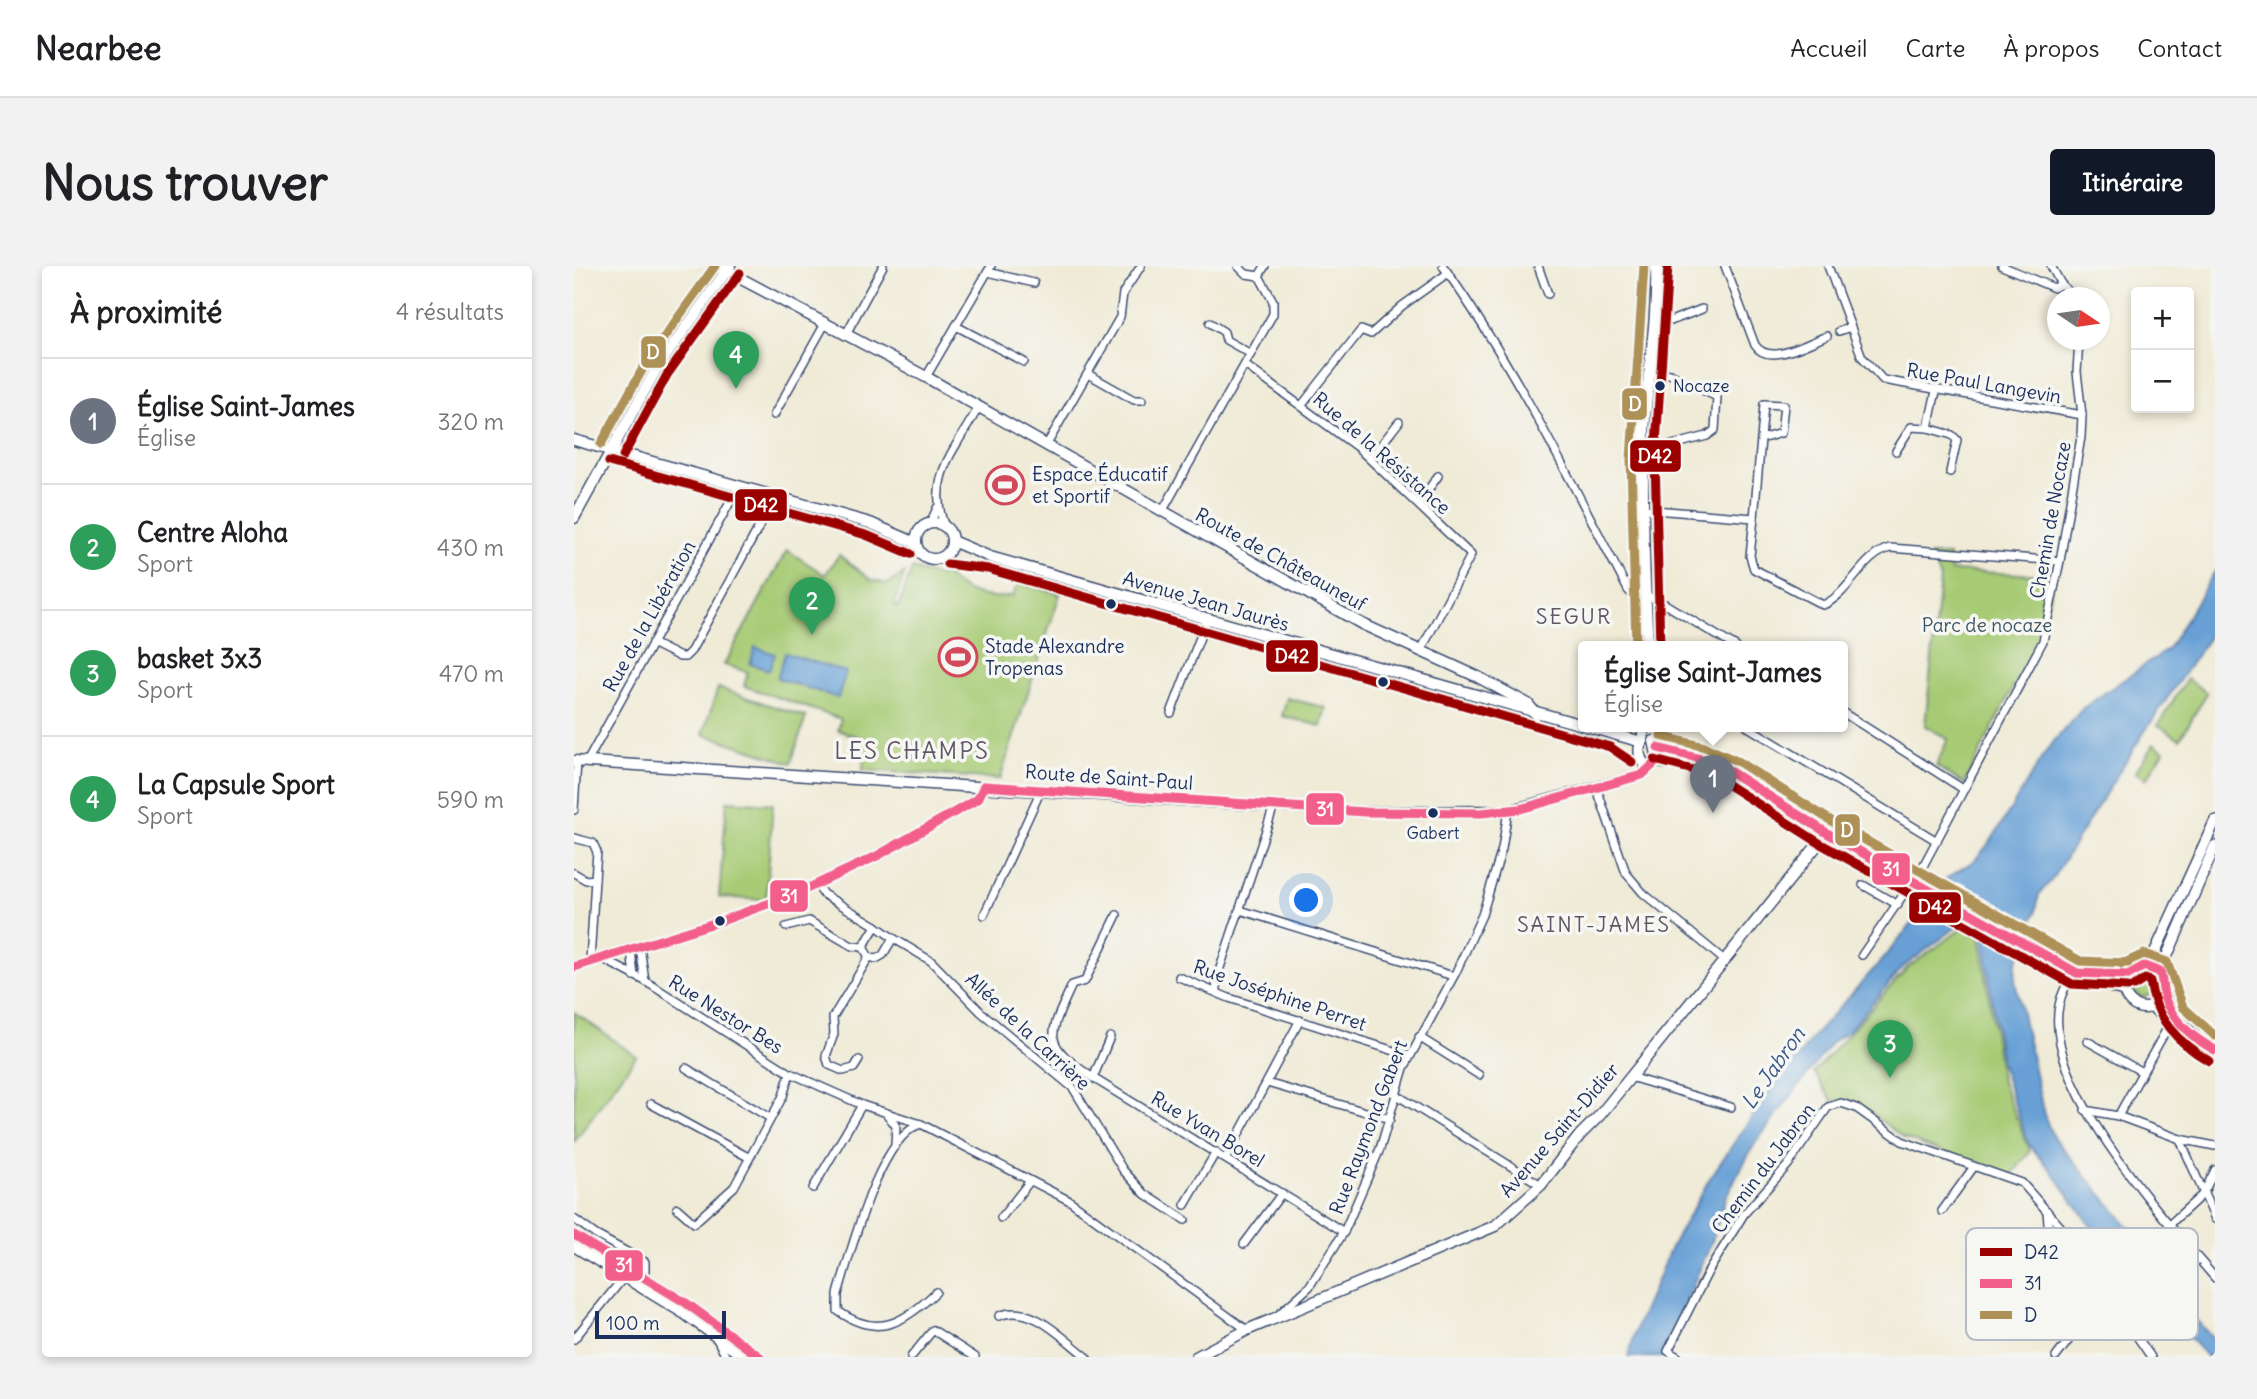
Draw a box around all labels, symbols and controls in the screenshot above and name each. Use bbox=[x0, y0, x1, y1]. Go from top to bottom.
text: Nearbee bbox=[35, 27, 161, 69]
text: Accueil bbox=[1790, 33, 1867, 63]
text: Carte bbox=[1905, 33, 1965, 63]
text: À propos bbox=[2003, 33, 2099, 63]
text: Contact bbox=[2137, 33, 2222, 63]
button: Itinéraire bbox=[2050, 149, 2215, 215]
text: Nous trouver bbox=[42, 152, 328, 213]
north arrow bbox=[2047, 287, 2110, 350]
map controls bbox=[2131, 287, 2194, 413]
button: + bbox=[2131, 287, 2194, 350]
text: À proximité bbox=[70, 293, 222, 331]
text: 4 résultats bbox=[396, 297, 504, 326]
pin: 4 bbox=[713, 331, 759, 389]
line badge: D bbox=[640, 335, 667, 369]
text: D bbox=[646, 340, 660, 364]
button: − bbox=[2131, 350, 2194, 413]
street label: Rue Paul Langevin bbox=[1905, 358, 2063, 408]
place label: Nocaze bbox=[1673, 375, 1729, 397]
marker: Nocaze bbox=[1653, 379, 1667, 393]
street label: Rue de la Résistance bbox=[1308, 387, 1456, 519]
line badge: D bbox=[1621, 387, 1648, 421]
text: Église Saint-James bbox=[137, 390, 355, 423]
text: D bbox=[1628, 392, 1642, 416]
text: 1 bbox=[88, 407, 98, 436]
text: 320 m bbox=[438, 407, 504, 436]
text: Église bbox=[137, 423, 196, 452]
line badge: D42 bbox=[1629, 439, 1682, 473]
street label: Chemin de Nocaze bbox=[2024, 440, 2076, 600]
text: D42 bbox=[1638, 444, 1672, 468]
place label: Espace Éducatif et Sportif bbox=[1032, 462, 1169, 508]
sports icon: Espace Éducatif et Sportif bbox=[984, 464, 1026, 506]
line badge: D42 bbox=[734, 488, 788, 522]
text: D42 bbox=[744, 493, 778, 517]
street label: Route de Châteauneuf bbox=[1191, 502, 1371, 616]
text: Centre Aloha bbox=[137, 516, 288, 549]
text: 2 bbox=[87, 533, 99, 562]
text: 430 m bbox=[437, 533, 504, 562]
street label: Rue de la Libération bbox=[597, 536, 701, 696]
text: Sport bbox=[137, 549, 193, 578]
street label: Avenue Jean Jaurès bbox=[1120, 566, 1292, 636]
pin: 2 bbox=[789, 577, 835, 635]
unlabelled marker bbox=[1104, 597, 1118, 611]
district label: SEGUR bbox=[1536, 603, 1612, 630]
park label: Parc de nocaze bbox=[1922, 613, 2052, 637]
place label: Stade Alexandre Tropenas bbox=[985, 634, 1124, 680]
sports icon: Stade Alexandre Tropenas bbox=[937, 636, 979, 678]
line badge: D42 bbox=[1265, 639, 1319, 673]
popup bbox=[1578, 641, 1848, 732]
text: basket 3x3 bbox=[137, 642, 262, 675]
text: D42 bbox=[1275, 644, 1309, 668]
text: Église Saint-James bbox=[1604, 656, 1822, 689]
text: 3 bbox=[86, 659, 100, 688]
text: 470 m bbox=[439, 659, 504, 688]
text: Sport bbox=[137, 675, 193, 704]
unlabelled marker bbox=[1376, 675, 1390, 689]
text: Église bbox=[1604, 689, 1663, 718]
district label: LES CHAMPS bbox=[834, 736, 990, 765]
pin: 1 bbox=[1690, 755, 1736, 813]
street label: Route de Saint-Paul bbox=[1024, 759, 1194, 795]
text: La Capsule Sport bbox=[137, 768, 335, 801]
text: 4 bbox=[86, 785, 100, 814]
text: 590 m bbox=[437, 785, 504, 814]
line badge: 31 bbox=[1305, 792, 1345, 826]
text: 31 bbox=[1316, 797, 1334, 821]
text: Sport bbox=[137, 801, 193, 830]
marker: Gabert bbox=[1426, 806, 1440, 820]
line badge: D bbox=[1834, 813, 1861, 847]
text: D bbox=[1840, 818, 1854, 842]
place label: Gabert bbox=[1406, 822, 1460, 844]
line badge: 31 bbox=[1871, 852, 1911, 886]
text: 31 bbox=[1882, 857, 1900, 881]
line badge: 31 bbox=[769, 879, 809, 913]
your location bbox=[1289, 883, 1323, 917]
text: 31 bbox=[780, 884, 798, 908]
line badge: D42 bbox=[1908, 891, 1962, 924]
text: D42 bbox=[1918, 895, 1952, 919]
district label: SAINT-JAMES bbox=[1517, 911, 1671, 938]
unlabelled marker bbox=[713, 914, 727, 928]
street label: Rue Joséphine Perret bbox=[1190, 954, 1370, 1036]
street label: Allée de la Carrière bbox=[961, 967, 1095, 1095]
street label: Rue Nestor Bes bbox=[664, 969, 788, 1059]
pin: 3 bbox=[1867, 1020, 1913, 1078]
water label: Le Jabron bbox=[1735, 1021, 1811, 1114]
street label: Rue Raymond Gabert bbox=[1324, 1036, 1412, 1218]
street label: Avenue Saint-Didier bbox=[1494, 1058, 1624, 1202]
street label: Rue Yvan Borel bbox=[1147, 1086, 1269, 1172]
street label: Chemin du Jabron bbox=[1706, 1098, 1820, 1238]
legend bbox=[1966, 1228, 2198, 1340]
text: D42 bbox=[2024, 1240, 2059, 1264]
line badge: 31 bbox=[604, 1249, 644, 1282]
text: 31 bbox=[615, 1253, 633, 1277]
text: 31 bbox=[2024, 1271, 2042, 1295]
text: D bbox=[2024, 1303, 2037, 1327]
scale bar bbox=[595, 1308, 726, 1340]
text: 100 m bbox=[606, 1311, 660, 1335]

